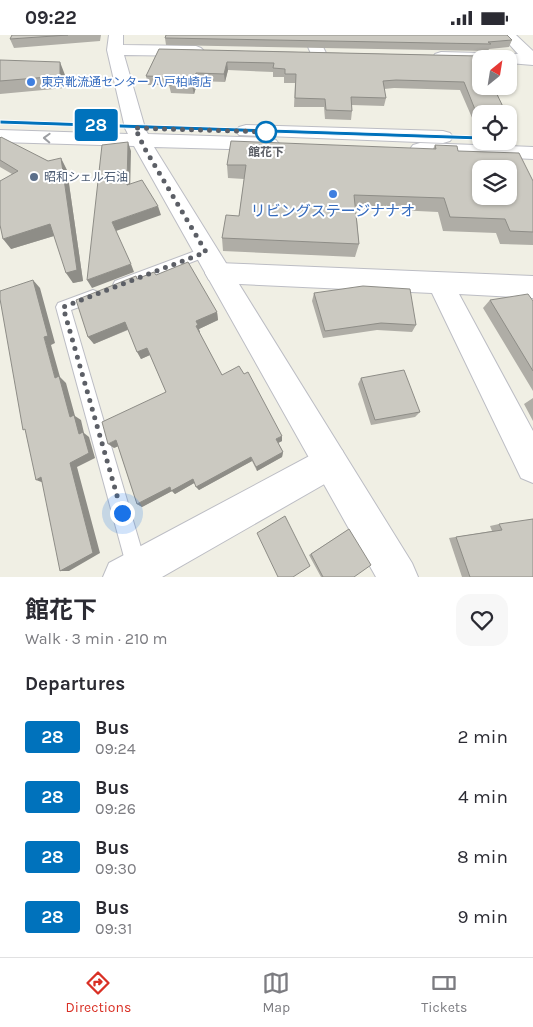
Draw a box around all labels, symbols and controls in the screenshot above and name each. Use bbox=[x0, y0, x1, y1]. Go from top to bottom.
text: 09:22 bbox=[25, 7, 77, 29]
north arrow bbox=[472, 50, 518, 95]
map controls bbox=[472, 50, 517, 205]
place label: 東京靴流通センター 八戸柏崎店 bbox=[41, 75, 212, 89]
marker: 東京靴流通センター 八戸柏崎店 bbox=[25, 76, 37, 88]
button: locate bbox=[472, 105, 517, 150]
line badge: 28 bbox=[74, 109, 118, 141]
text: 28 bbox=[85, 114, 107, 136]
marker: 館花下 bbox=[255, 121, 277, 143]
one-way arrow bbox=[43, 132, 51, 143]
place label: 館花下 bbox=[248, 145, 284, 159]
button: layers bbox=[472, 160, 517, 205]
place label: 昭和シェル石油 bbox=[44, 170, 128, 184]
marker: 昭和シェル石油 bbox=[28, 171, 40, 183]
marker: リビングステージナナオ bbox=[327, 188, 339, 200]
place label: リビングステージナナオ bbox=[251, 202, 415, 220]
your location bbox=[110, 501, 135, 526]
button: heart bbox=[456, 594, 508, 646]
text: 館花下 bbox=[25, 596, 97, 624]
text: Walk · 3 min · 210 m bbox=[25, 629, 167, 648]
text: Departures bbox=[25, 673, 125, 695]
text: Bus bbox=[95, 717, 129, 739]
text: 28 bbox=[41, 726, 64, 748]
text: 2 min bbox=[458, 726, 508, 748]
text: 09:24 bbox=[95, 739, 136, 758]
text: Bus bbox=[95, 777, 129, 799]
text: 28 bbox=[41, 786, 64, 808]
text: 4 min bbox=[458, 786, 508, 808]
text: 09:26 bbox=[95, 799, 136, 818]
text: Bus bbox=[95, 837, 129, 859]
text: 28 bbox=[41, 846, 64, 868]
text: 8 min bbox=[457, 846, 508, 868]
text: 09:30 bbox=[95, 859, 136, 878]
text: Bus bbox=[95, 897, 129, 919]
text: 28 bbox=[41, 906, 64, 928]
text: 9 min bbox=[458, 906, 508, 928]
text: 09:31 bbox=[95, 919, 132, 938]
tab: Directions bbox=[66, 969, 131, 1016]
tab: Map bbox=[262, 969, 290, 1016]
tab: Tickets bbox=[421, 969, 467, 1016]

